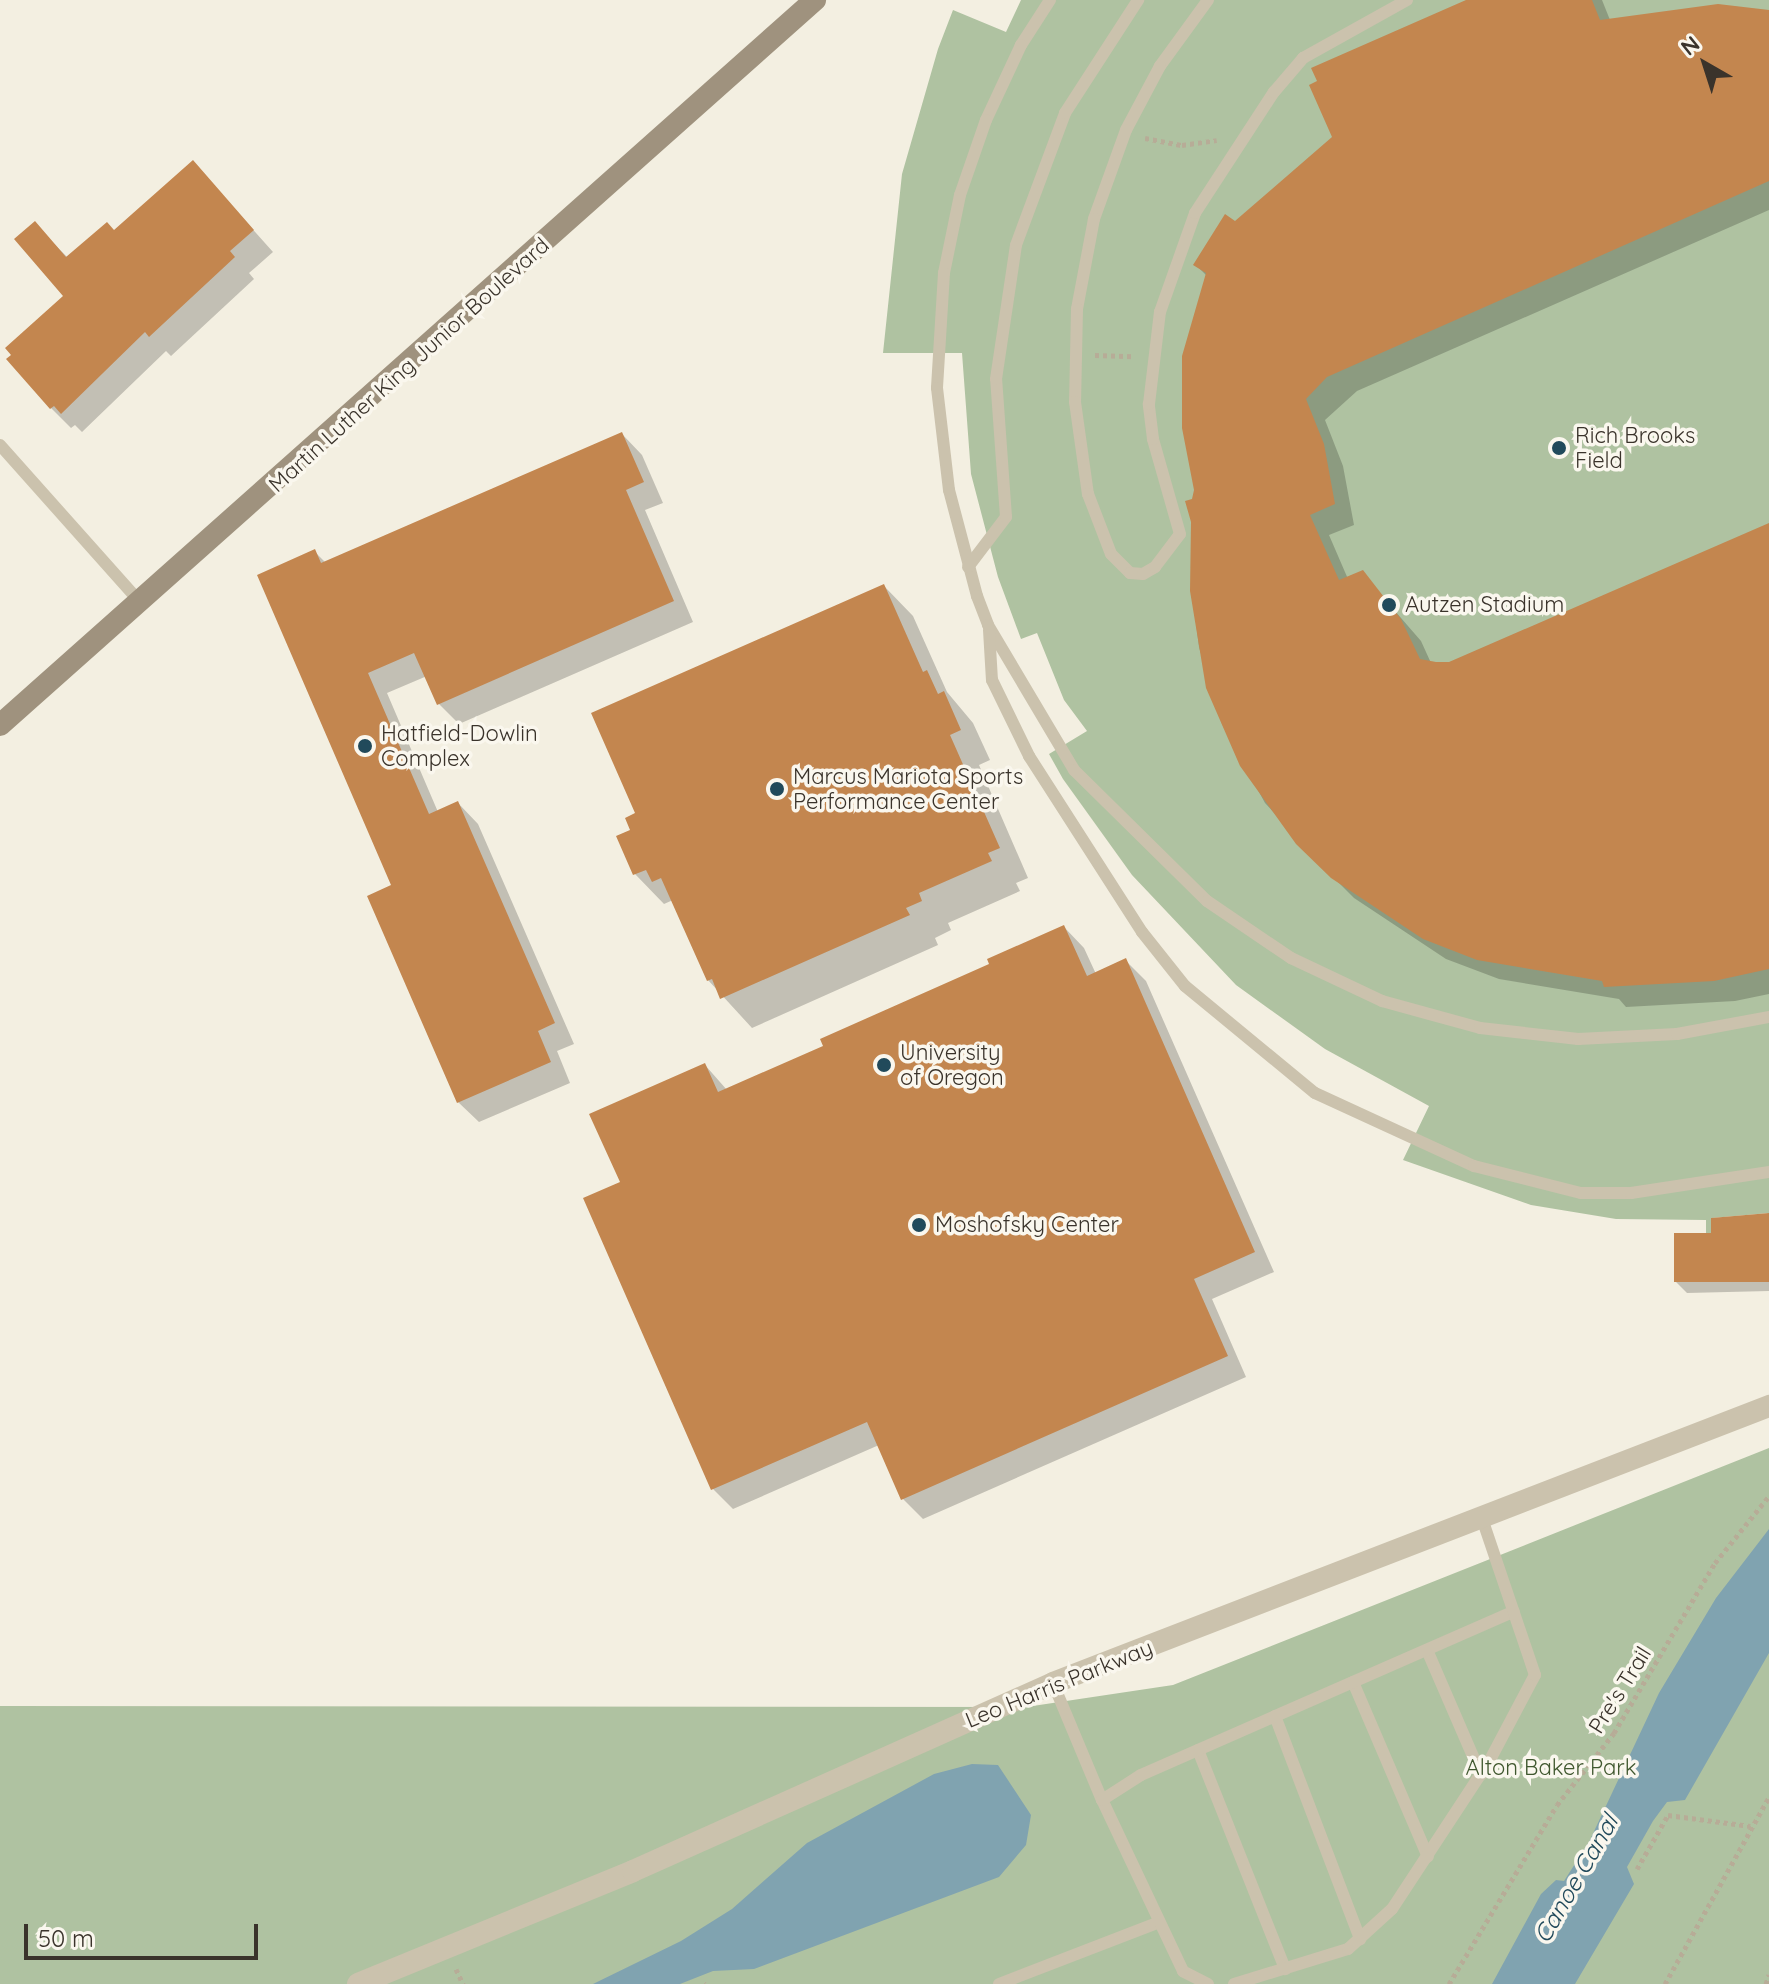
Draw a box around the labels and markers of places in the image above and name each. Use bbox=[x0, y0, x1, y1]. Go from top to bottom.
place label: Rich Brooks Field bbox=[1575, 422, 1695, 474]
marker: Rich Brooks Field bbox=[1550, 439, 1568, 457]
place label: Autzen Stadium bbox=[1405, 592, 1564, 618]
marker: Autzen Stadium bbox=[1380, 596, 1398, 614]
place label: Hatfield-Dowlin Complex bbox=[381, 720, 538, 772]
marker: Hatfield-Dowlin Complex bbox=[356, 737, 374, 755]
place label: Marcus Mariota Sports Performance Center bbox=[793, 763, 1023, 814]
marker: Marcus Mariota Sports Performance Center bbox=[768, 780, 786, 798]
place label: University of Oregon bbox=[900, 1039, 1004, 1090]
marker: University of Oregon bbox=[875, 1056, 893, 1074]
place label: Moshofsky Center bbox=[935, 1212, 1119, 1238]
marker: Moshofsky Center bbox=[910, 1216, 928, 1234]

